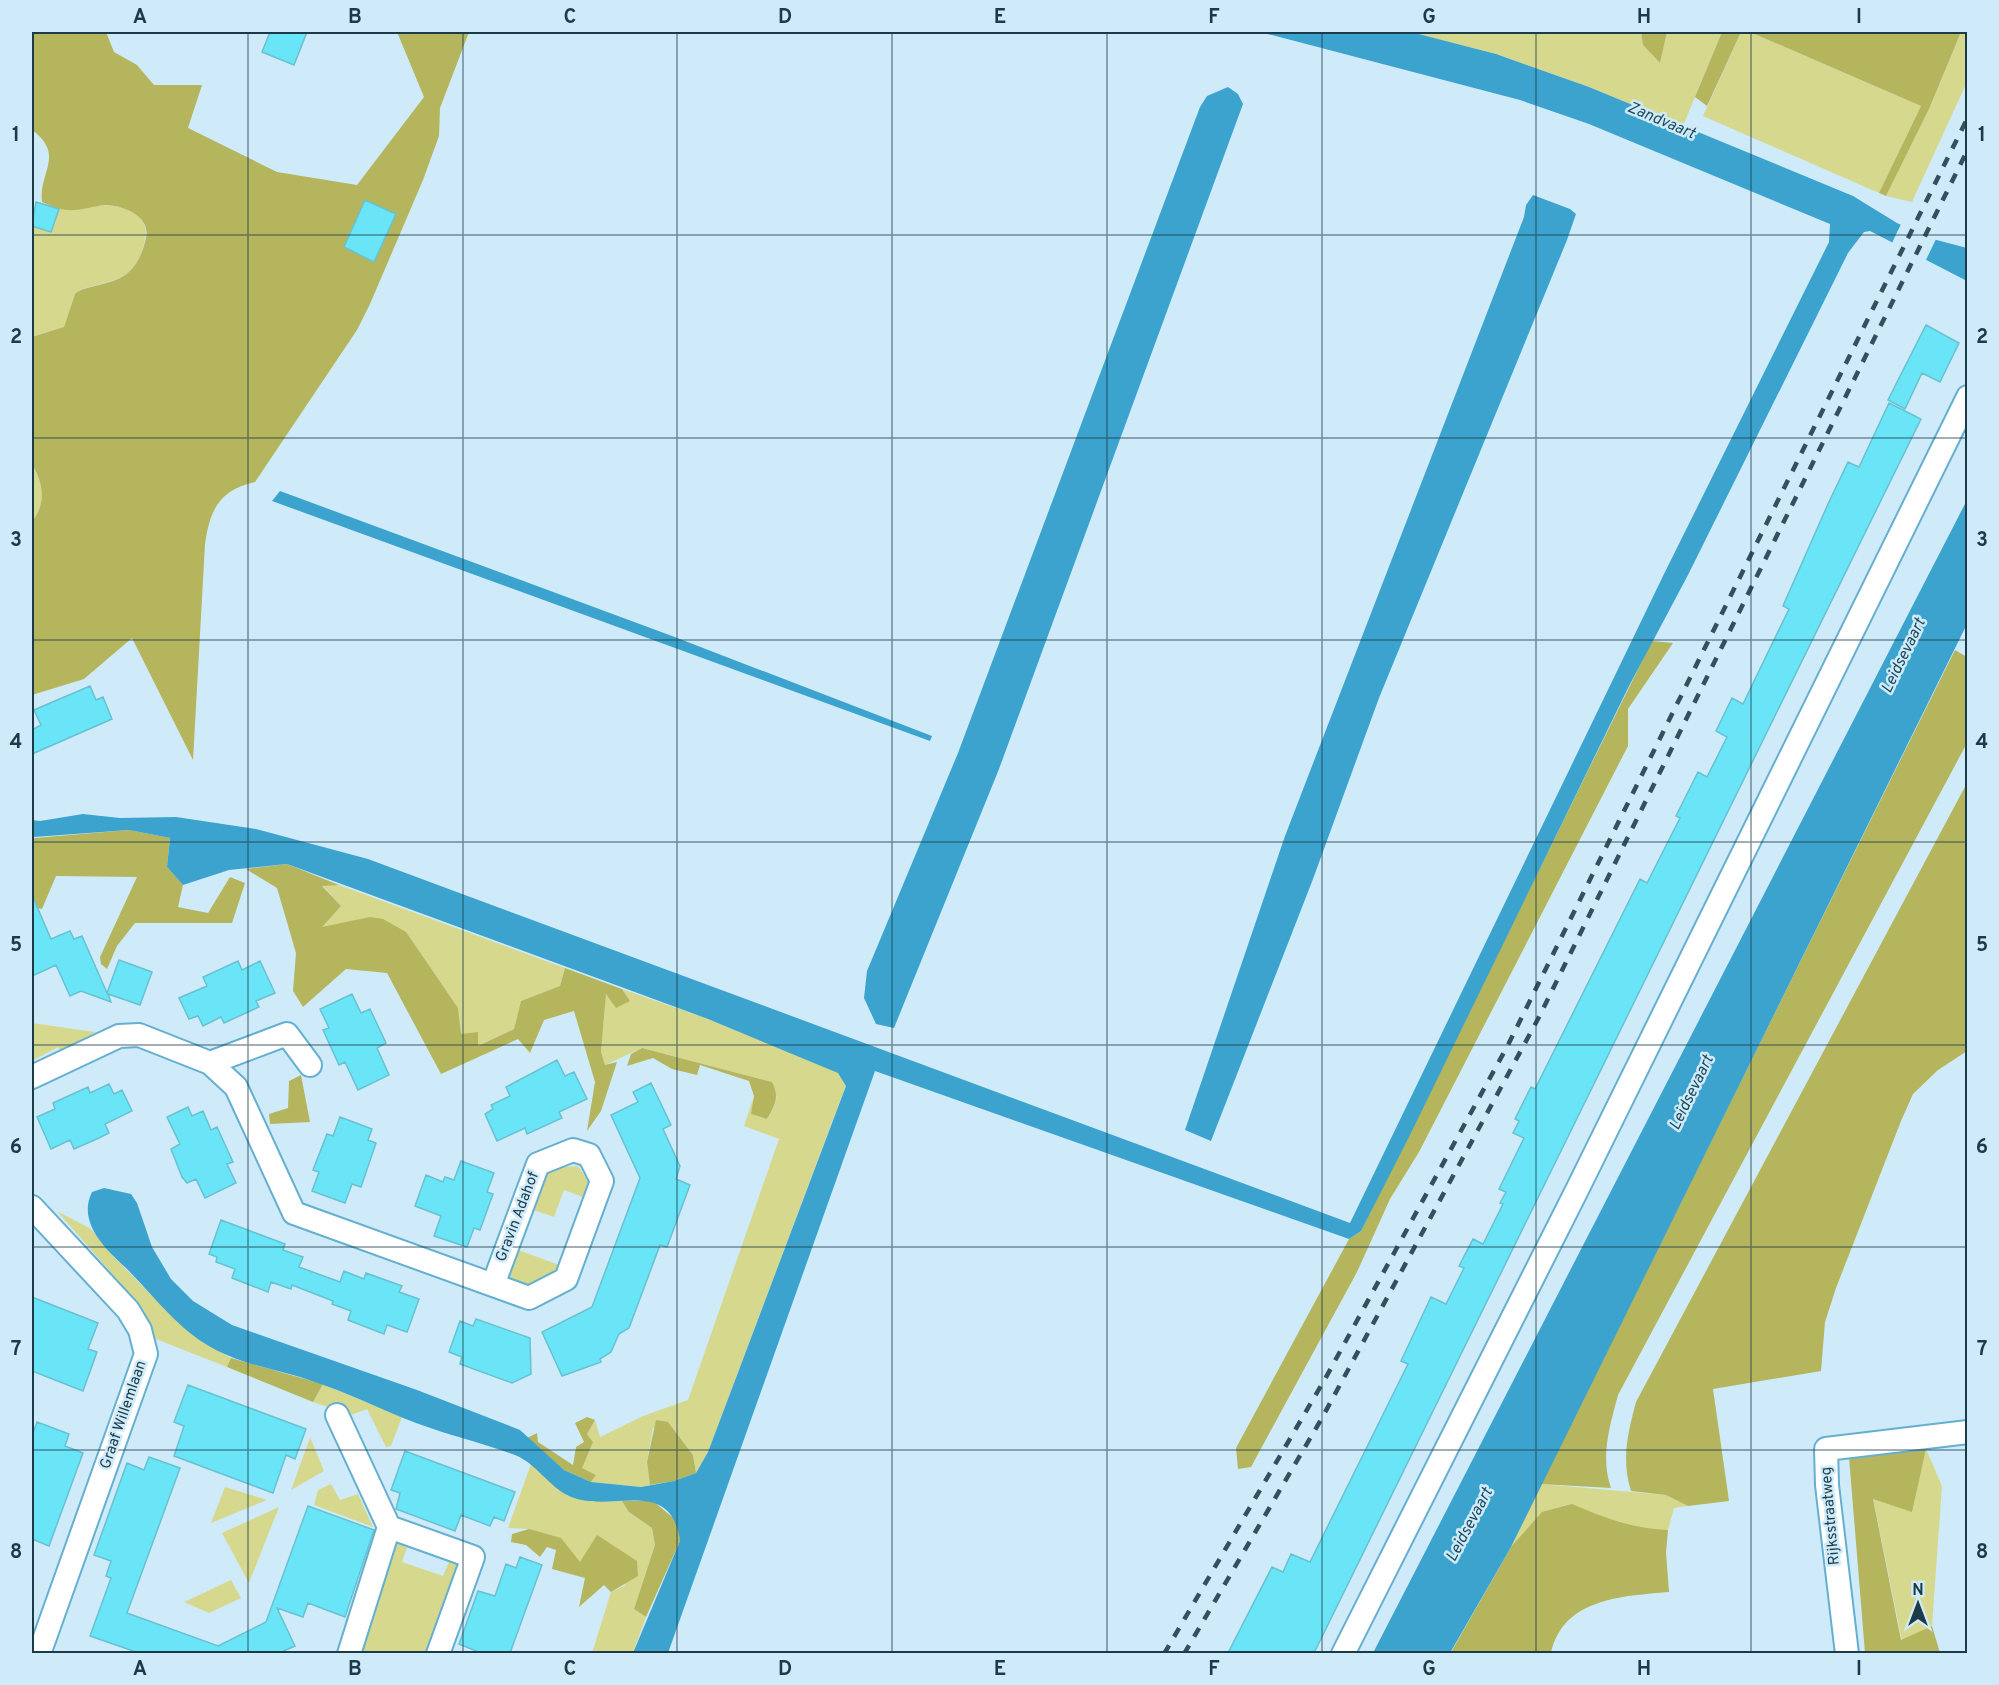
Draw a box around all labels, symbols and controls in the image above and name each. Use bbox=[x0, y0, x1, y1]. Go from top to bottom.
text: A bbox=[133, 5, 147, 31]
text: B bbox=[348, 5, 362, 31]
text: C bbox=[564, 5, 576, 31]
text: D bbox=[778, 5, 792, 31]
text: E bbox=[994, 5, 1006, 31]
text: F bbox=[1208, 5, 1220, 31]
text: G bbox=[1422, 5, 1436, 31]
text: H bbox=[1637, 5, 1651, 31]
text: I bbox=[1856, 5, 1862, 31]
water label: Zandvaart bbox=[1624, 98, 1699, 145]
text: 1 bbox=[12, 123, 20, 149]
text: 1 bbox=[1978, 123, 1986, 149]
text: 2 bbox=[10, 325, 22, 351]
text: 2 bbox=[1976, 325, 1988, 351]
text: 3 bbox=[10, 528, 22, 554]
text: 3 bbox=[1976, 528, 1988, 554]
water label: Leidsevaart bbox=[1877, 614, 1931, 697]
text: 4 bbox=[10, 730, 22, 756]
text: 4 bbox=[1976, 730, 1988, 756]
text: 5 bbox=[10, 933, 22, 959]
text: 5 bbox=[1976, 933, 1988, 959]
water label: Leidsevaart bbox=[1665, 1051, 1719, 1134]
text: 6 bbox=[10, 1135, 22, 1161]
text: 6 bbox=[1976, 1135, 1988, 1161]
street label: Gravin Adahof bbox=[492, 1169, 544, 1265]
text: 7 bbox=[11, 1337, 21, 1363]
text: 7 bbox=[1977, 1337, 1987, 1363]
street label: Graaf Willemlaan bbox=[97, 1358, 151, 1472]
street label: Rijksstraatweg bbox=[1817, 1466, 1845, 1566]
water label: Leidsevaart bbox=[1442, 1484, 1498, 1565]
text: 8 bbox=[10, 1540, 22, 1566]
text: 8 bbox=[1976, 1540, 1988, 1566]
north arrow bbox=[1888, 1574, 1948, 1634]
text: N bbox=[1912, 1581, 1924, 1601]
text: A bbox=[133, 1657, 147, 1683]
text: B bbox=[348, 1657, 362, 1683]
text: C bbox=[564, 1657, 576, 1683]
text: D bbox=[778, 1657, 792, 1683]
text: E bbox=[994, 1657, 1006, 1683]
text: F bbox=[1208, 1657, 1220, 1683]
text: G bbox=[1422, 1657, 1436, 1683]
text: H bbox=[1637, 1657, 1651, 1683]
text: I bbox=[1856, 1657, 1862, 1683]

